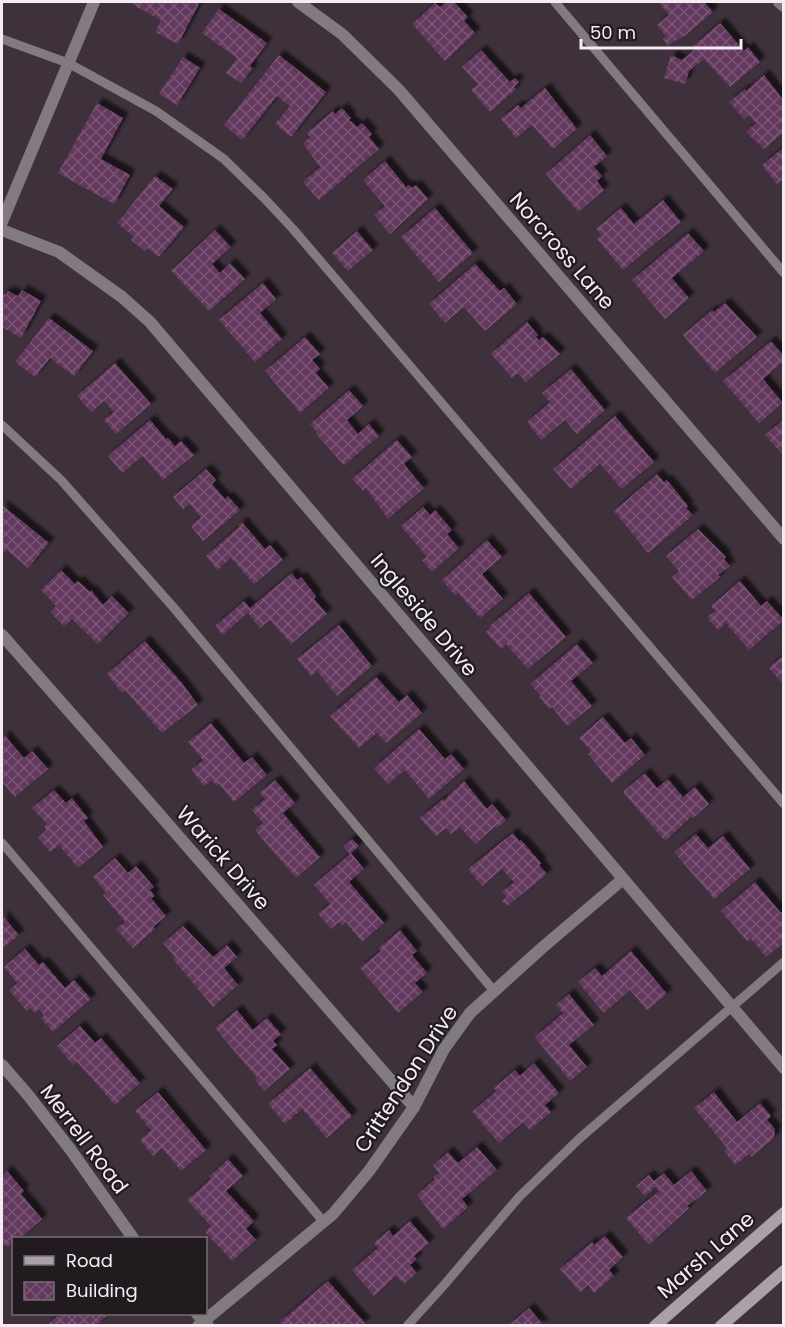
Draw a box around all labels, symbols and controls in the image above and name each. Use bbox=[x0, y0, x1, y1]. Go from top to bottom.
scale bar bbox=[581, 12, 742, 50]
text: 50 m bbox=[590, 20, 636, 45]
street label: Norcross Lane bbox=[503, 186, 622, 316]
street label: Ingleside Drive bbox=[364, 547, 485, 682]
street label: Warick Drive bbox=[170, 799, 277, 916]
street label: Crittendon Drive bbox=[347, 999, 464, 1158]
street label: Merrell Road bbox=[34, 1078, 135, 1199]
street label: Marsh Lane bbox=[651, 1204, 760, 1305]
legend bbox=[12, 1237, 207, 1315]
text: Road bbox=[66, 1248, 113, 1273]
text: Building bbox=[66, 1278, 138, 1303]

